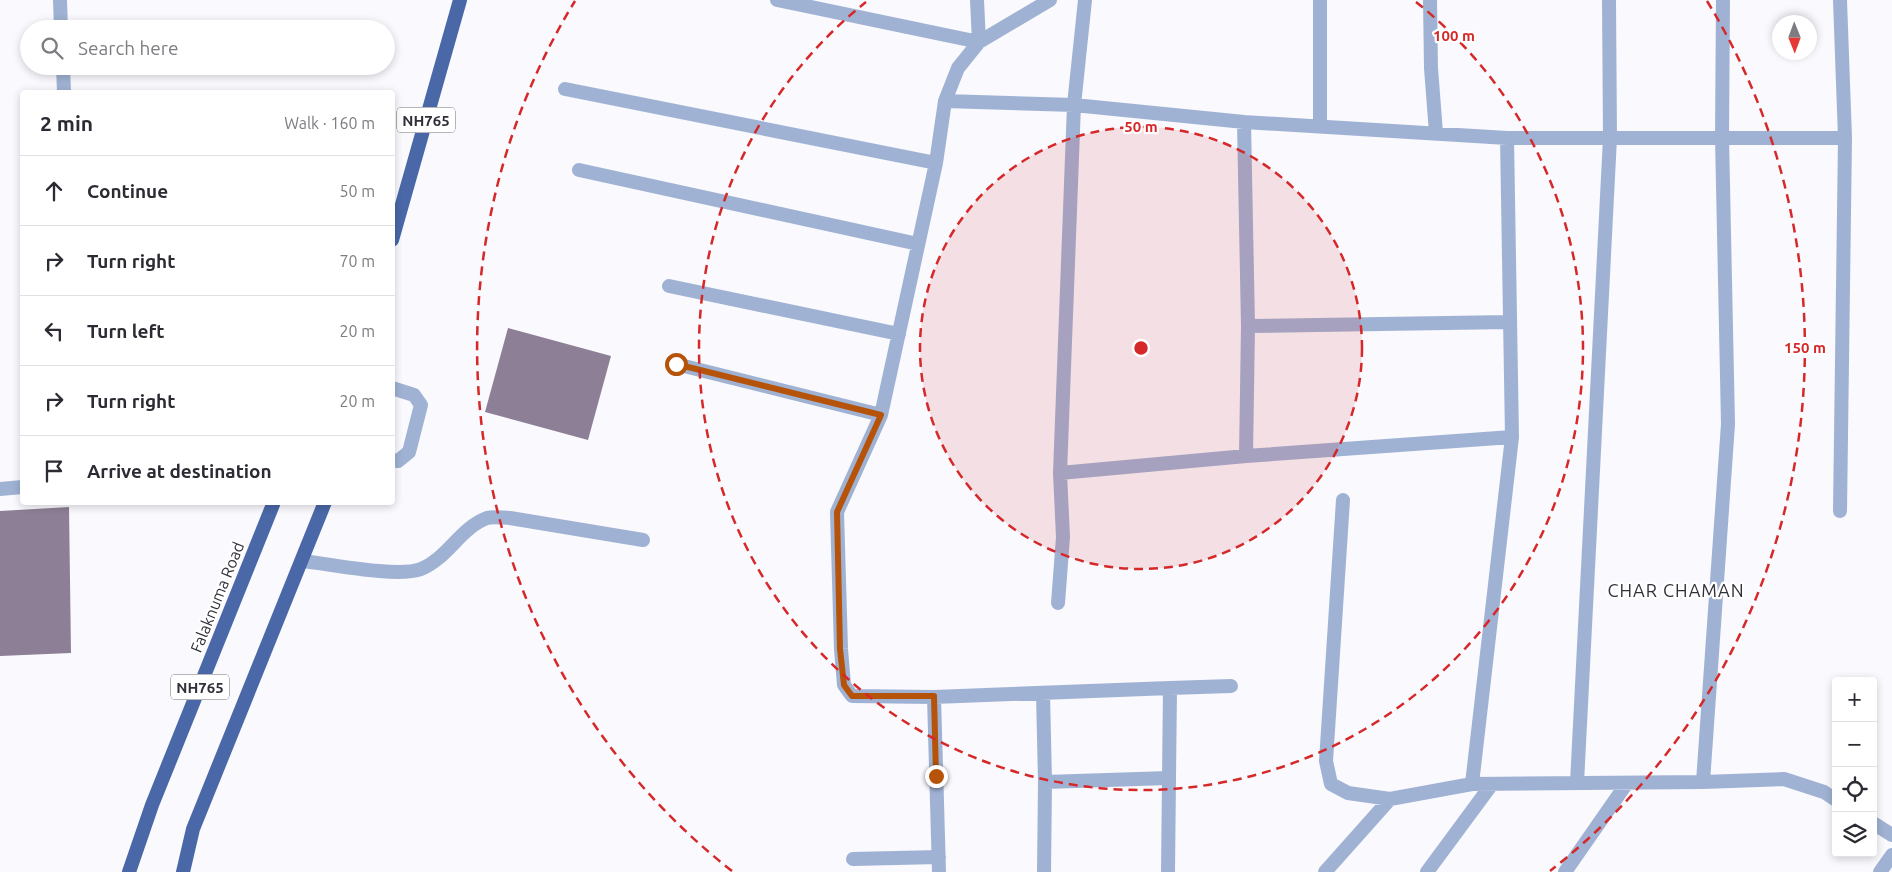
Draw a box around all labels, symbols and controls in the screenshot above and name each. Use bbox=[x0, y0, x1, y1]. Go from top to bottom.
north arrow bbox=[1772, 15, 1817, 60]
search box bbox=[20, 20, 395, 75]
text: 100 m bbox=[1433, 27, 1475, 44]
icon: search bbox=[38, 34, 66, 62]
text: Search here bbox=[78, 37, 178, 59]
road number: NH765 bbox=[397, 108, 455, 132]
text: 2 min bbox=[40, 111, 93, 135]
text: Walk · 160 m bbox=[284, 114, 375, 132]
text: 50 m bbox=[1124, 118, 1158, 135]
icon: ahead bbox=[40, 177, 68, 205]
text: Continue bbox=[87, 180, 168, 202]
text: 50 m bbox=[339, 182, 375, 200]
icon: right bbox=[40, 247, 68, 275]
text: Turn right bbox=[87, 250, 175, 272]
text: 70 m bbox=[339, 252, 375, 270]
icon: left bbox=[40, 317, 68, 345]
text: Turn left bbox=[87, 320, 165, 342]
text: 20 m bbox=[339, 322, 375, 340]
centre of rings bbox=[1132, 339, 1150, 357]
text: 150 m bbox=[1784, 339, 1826, 356]
route start bbox=[665, 353, 688, 376]
icon: right bbox=[40, 387, 68, 415]
text: Turn right bbox=[87, 390, 175, 412]
text: 20 m bbox=[339, 392, 375, 410]
icon: arrive bbox=[40, 457, 68, 485]
text: Arrive at destination bbox=[87, 460, 272, 482]
street label: Falaknuma Road bbox=[187, 539, 247, 655]
district label: CHAR CHAMAN bbox=[1607, 580, 1745, 600]
road number: NH765 bbox=[171, 674, 229, 700]
map controls bbox=[1832, 677, 1877, 857]
button: + bbox=[1832, 677, 1877, 722]
button: − bbox=[1832, 722, 1877, 767]
route end bbox=[925, 765, 948, 788]
button: locate bbox=[1832, 767, 1877, 812]
button: layers bbox=[1832, 812, 1877, 857]

